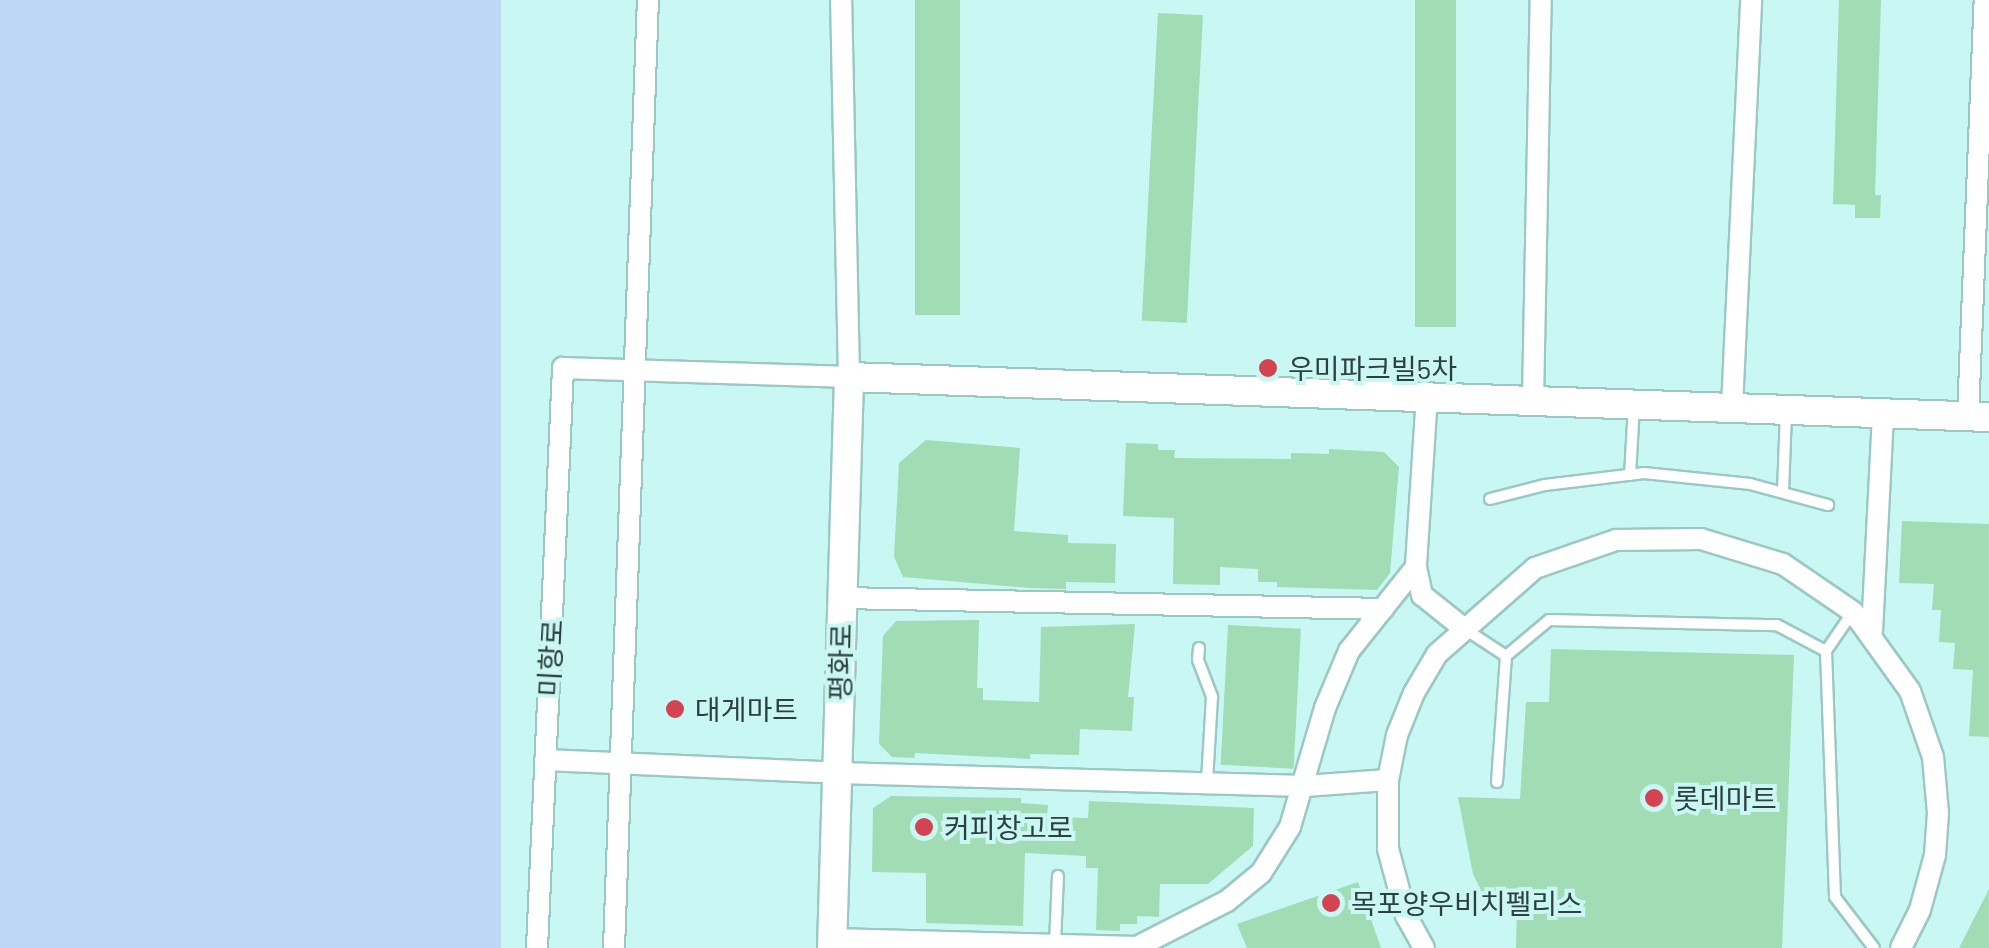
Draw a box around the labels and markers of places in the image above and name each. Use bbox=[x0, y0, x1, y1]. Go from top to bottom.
place label: 우미파크빌5차 bbox=[1288, 351, 1457, 385]
marker: 우미파크빌5차 bbox=[1257, 357, 1279, 379]
place label: 대게마트 bbox=[695, 692, 798, 726]
marker: 대게마트 bbox=[664, 698, 686, 720]
place label: 롯데마트 bbox=[1674, 781, 1777, 815]
marker: 롯데마트 bbox=[1643, 787, 1665, 809]
place label: 커피창고로 bbox=[944, 810, 1073, 844]
marker: 커피창고로 bbox=[913, 816, 935, 838]
place label: 목포양우비치펠리스 bbox=[1351, 886, 1583, 920]
marker: 목포양우비치펠리스 bbox=[1320, 892, 1342, 914]

